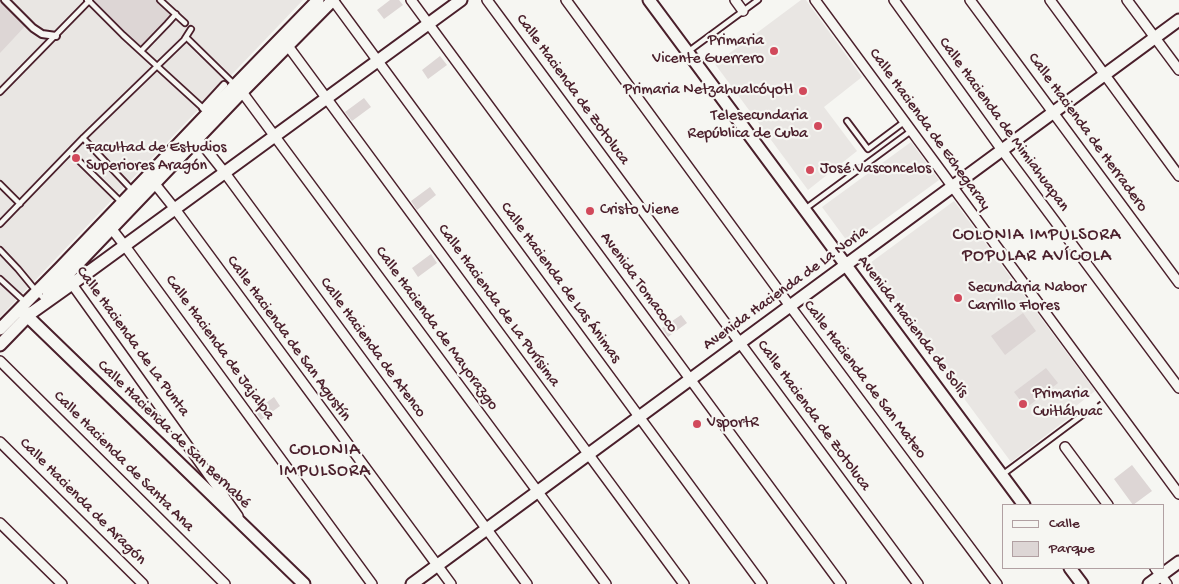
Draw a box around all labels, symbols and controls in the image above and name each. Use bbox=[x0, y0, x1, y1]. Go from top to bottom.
street label: Calle Hacienda de Zotoluca bbox=[511, 11, 633, 169]
place label: Primaria Vicente Guerrero bbox=[652, 32, 764, 70]
street label: Calle Hacienda de Mimiahuapan bbox=[933, 34, 1073, 216]
marker: Primaria Vicente Guerrero bbox=[768, 45, 780, 57]
street label: Calle Hacienda de Echegaray bbox=[864, 45, 994, 215]
street label: Calle Hacienda de Herradero bbox=[1023, 50, 1151, 216]
place label: Primaria Netzahualcóyotl bbox=[623, 81, 793, 101]
marker: Primaria Netzahualcóyotl bbox=[797, 85, 809, 97]
place label: Telesecundaria República de Cuba bbox=[688, 107, 808, 145]
marker: Telesecundaria República de Cuba bbox=[812, 120, 824, 132]
place label: Facultad de Estudios Superiores Aragón bbox=[86, 139, 226, 177]
marker: Facultad de Estudios Superiores Aragón bbox=[70, 152, 82, 164]
place label: José Vasconcelos bbox=[820, 160, 931, 180]
marker: José Vasconcelos bbox=[804, 164, 816, 176]
street label: Calle Hacienda de Las Ánimas bbox=[495, 199, 625, 367]
place label: Cristo Viene bbox=[600, 201, 679, 221]
marker: Cristo Viene bbox=[584, 205, 596, 217]
street label: Calle Hacienda de La Purísima bbox=[432, 221, 564, 391]
street label: Avenida Hacienda de La Noria bbox=[700, 223, 872, 355]
district label: COLONIA IMPULSORA POPULAR AVÍCOLA bbox=[950, 225, 1124, 268]
street label: Avenida Tomacoco bbox=[595, 229, 681, 337]
street label: Calle Hacienda de Mayorazgo bbox=[370, 243, 502, 415]
street label: Calle Hacienda de San Agustín bbox=[221, 252, 355, 426]
street label: Avenida Hacienda de Solís bbox=[852, 252, 972, 402]
street label: Calle Hacienda de La Punta bbox=[71, 263, 193, 421]
street label: Calle Hacienda de Jajalpa bbox=[160, 272, 278, 424]
street label: Calle Hacienda de Atenco bbox=[315, 274, 429, 422]
place label: Secundaria Nabor Carrillo Flores bbox=[968, 279, 1086, 317]
marker: Secundaria Nabor Carrillo Flores bbox=[952, 292, 964, 304]
street label: Calle Hacienda de San Mateo bbox=[798, 297, 930, 463]
street label: Calle Hacienda de Zotoluca bbox=[752, 337, 874, 495]
street label: Calle Hacienda de San Bernabé bbox=[92, 357, 254, 513]
place label: Primaria Cuitláhuac bbox=[1033, 385, 1102, 423]
street label: Calle Hacienda de Santa Ana bbox=[48, 387, 198, 537]
marker: Primaria Cuitláhuac bbox=[1017, 398, 1029, 410]
place label: VsportR bbox=[707, 414, 759, 434]
marker: VsportR bbox=[691, 418, 703, 430]
street label: Calle Hacienda de Aragón bbox=[14, 434, 150, 570]
district label: COLONIA IMPULSORA bbox=[278, 440, 372, 482]
legend bbox=[1002, 504, 1164, 569]
text: Calle bbox=[1049, 515, 1080, 533]
text: Parque bbox=[1049, 540, 1095, 558]

